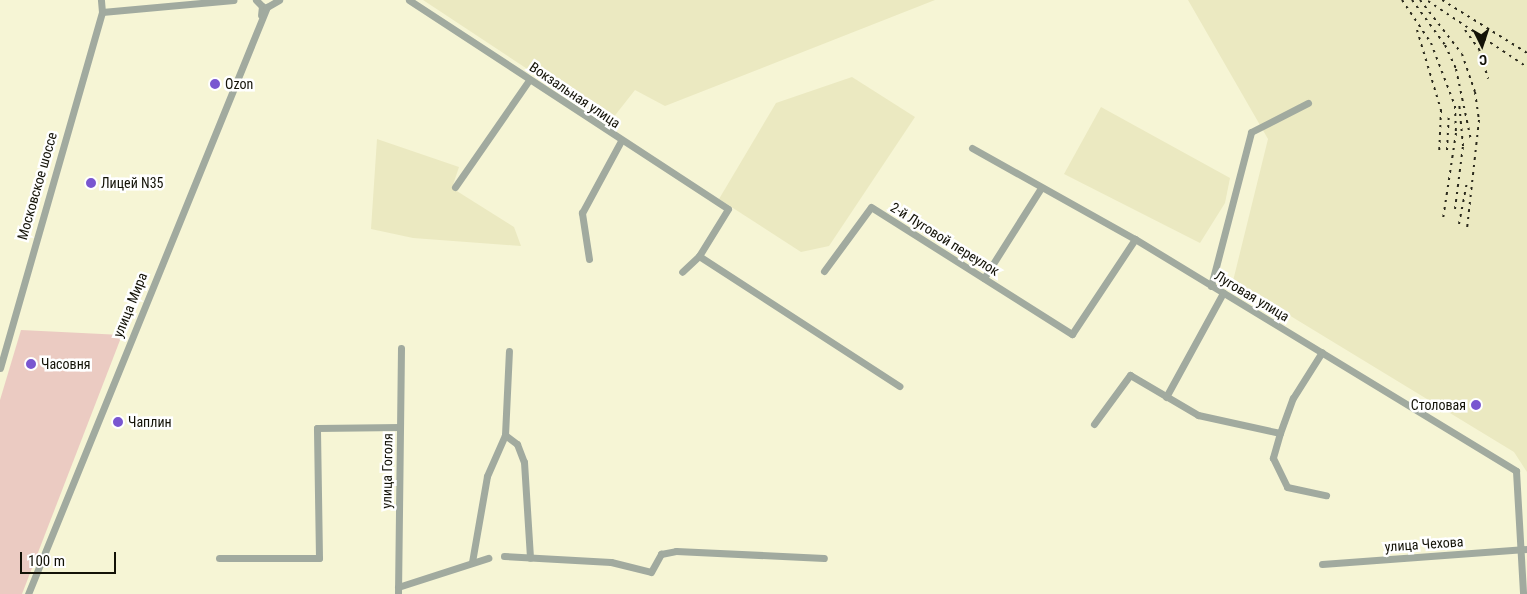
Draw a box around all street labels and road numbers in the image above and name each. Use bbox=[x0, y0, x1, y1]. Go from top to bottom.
street label: Вокзальная улица bbox=[526, 58, 624, 132]
street label: Московское шоссе bbox=[14, 130, 60, 242]
street label: 2-й Луговой переулок bbox=[887, 199, 1003, 279]
street label: Луговая улица bbox=[1212, 267, 1292, 325]
street label: улица Мира bbox=[109, 270, 151, 340]
street label: улица Гоголя bbox=[378, 433, 396, 509]
street label: улица Чехова bbox=[1384, 533, 1464, 555]

